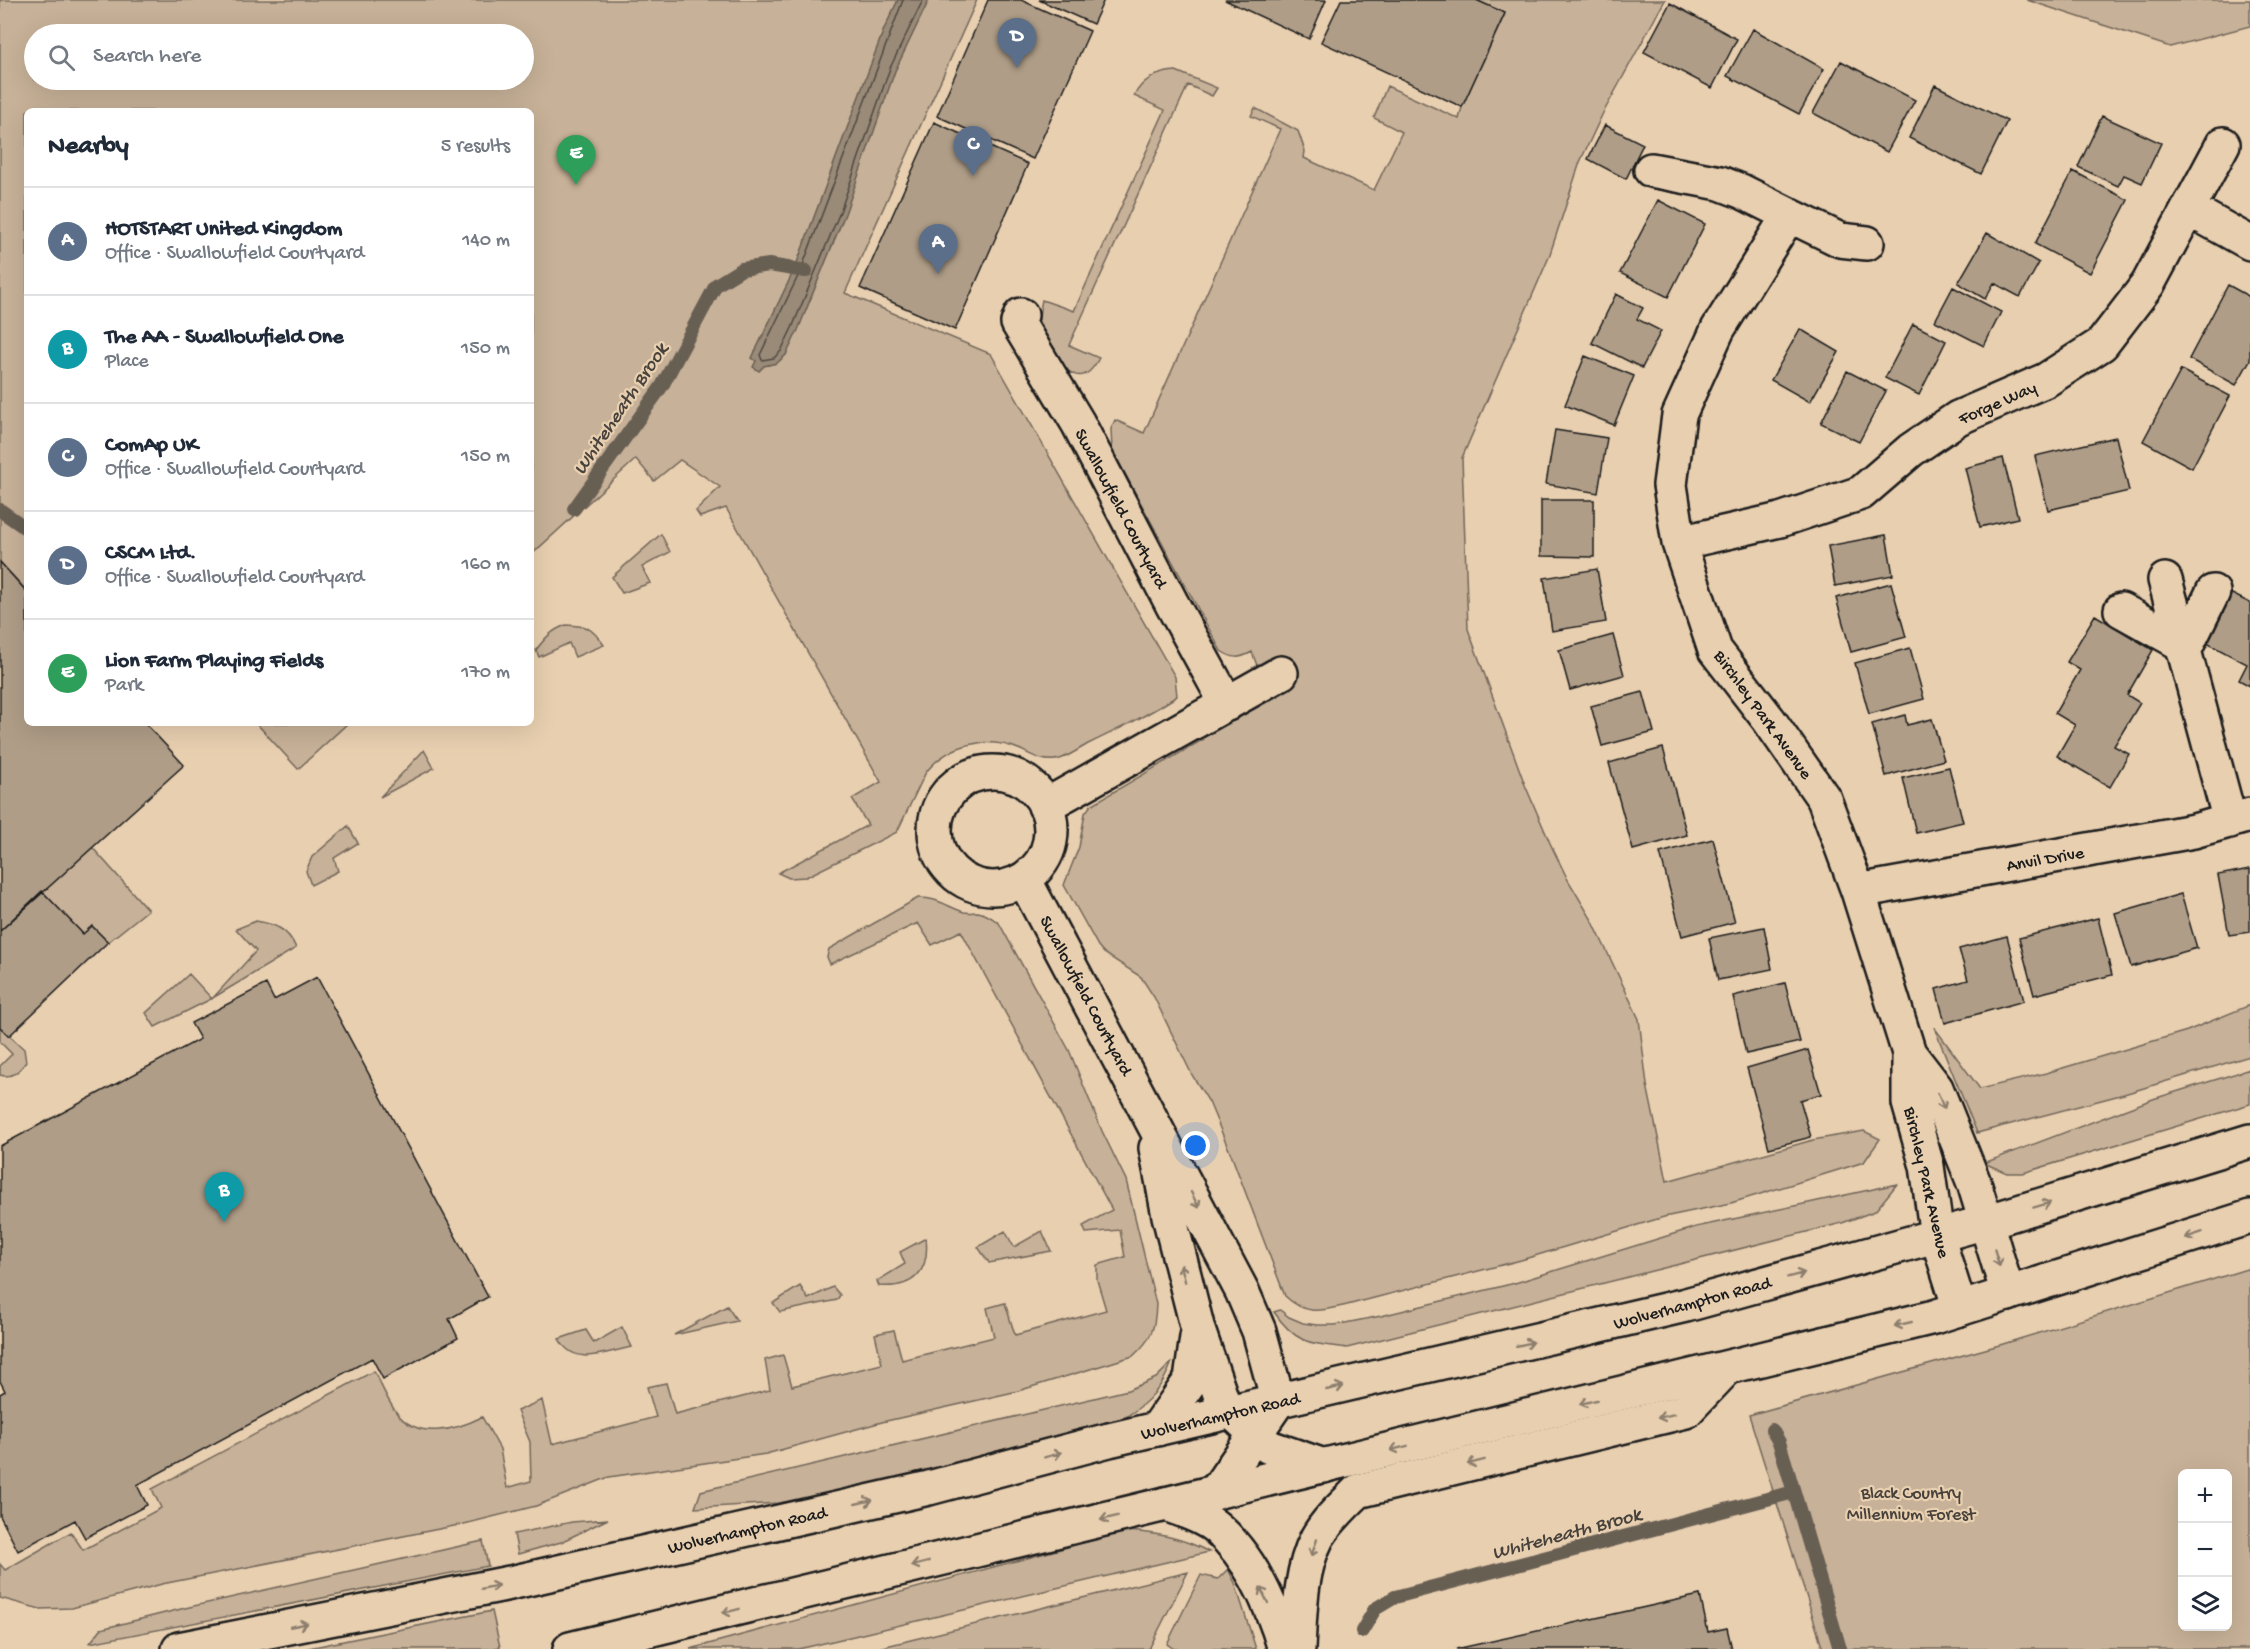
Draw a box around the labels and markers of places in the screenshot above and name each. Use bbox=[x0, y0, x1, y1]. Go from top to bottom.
pin: D bbox=[998, 19, 1036, 68]
pin: C bbox=[954, 126, 992, 176]
pin: E bbox=[556, 136, 596, 185]
pin: A bbox=[918, 224, 958, 274]
pin: B bbox=[204, 1172, 244, 1222]

